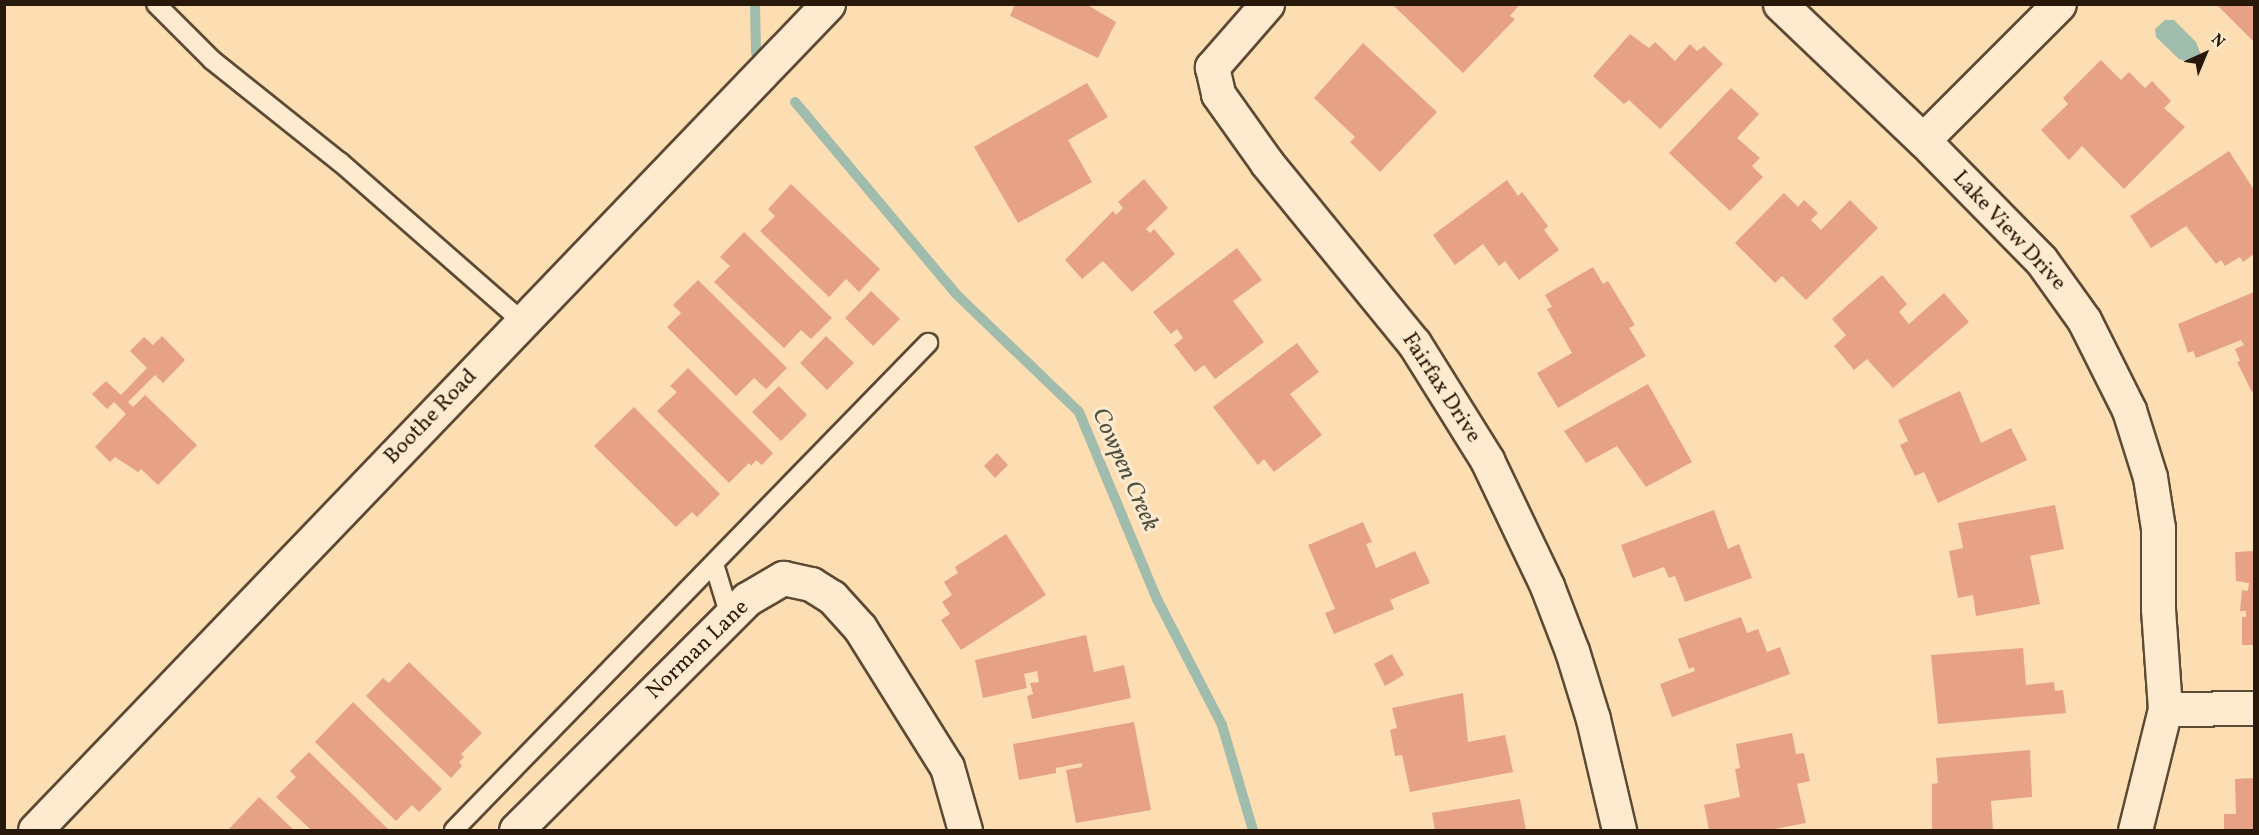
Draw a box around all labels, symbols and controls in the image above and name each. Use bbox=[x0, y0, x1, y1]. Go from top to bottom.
north arrow bbox=[2175, 24, 2235, 84]
text: N bbox=[2206, 29, 2229, 53]
street label: Lake View Drive bbox=[1946, 165, 2072, 297]
street label: Fairfax Drive bbox=[1396, 328, 1486, 448]
street label: Boothe Road bbox=[379, 364, 483, 470]
water label: Cowpen Creek bbox=[1084, 404, 1164, 536]
street label: Norman Lane bbox=[641, 595, 755, 705]

